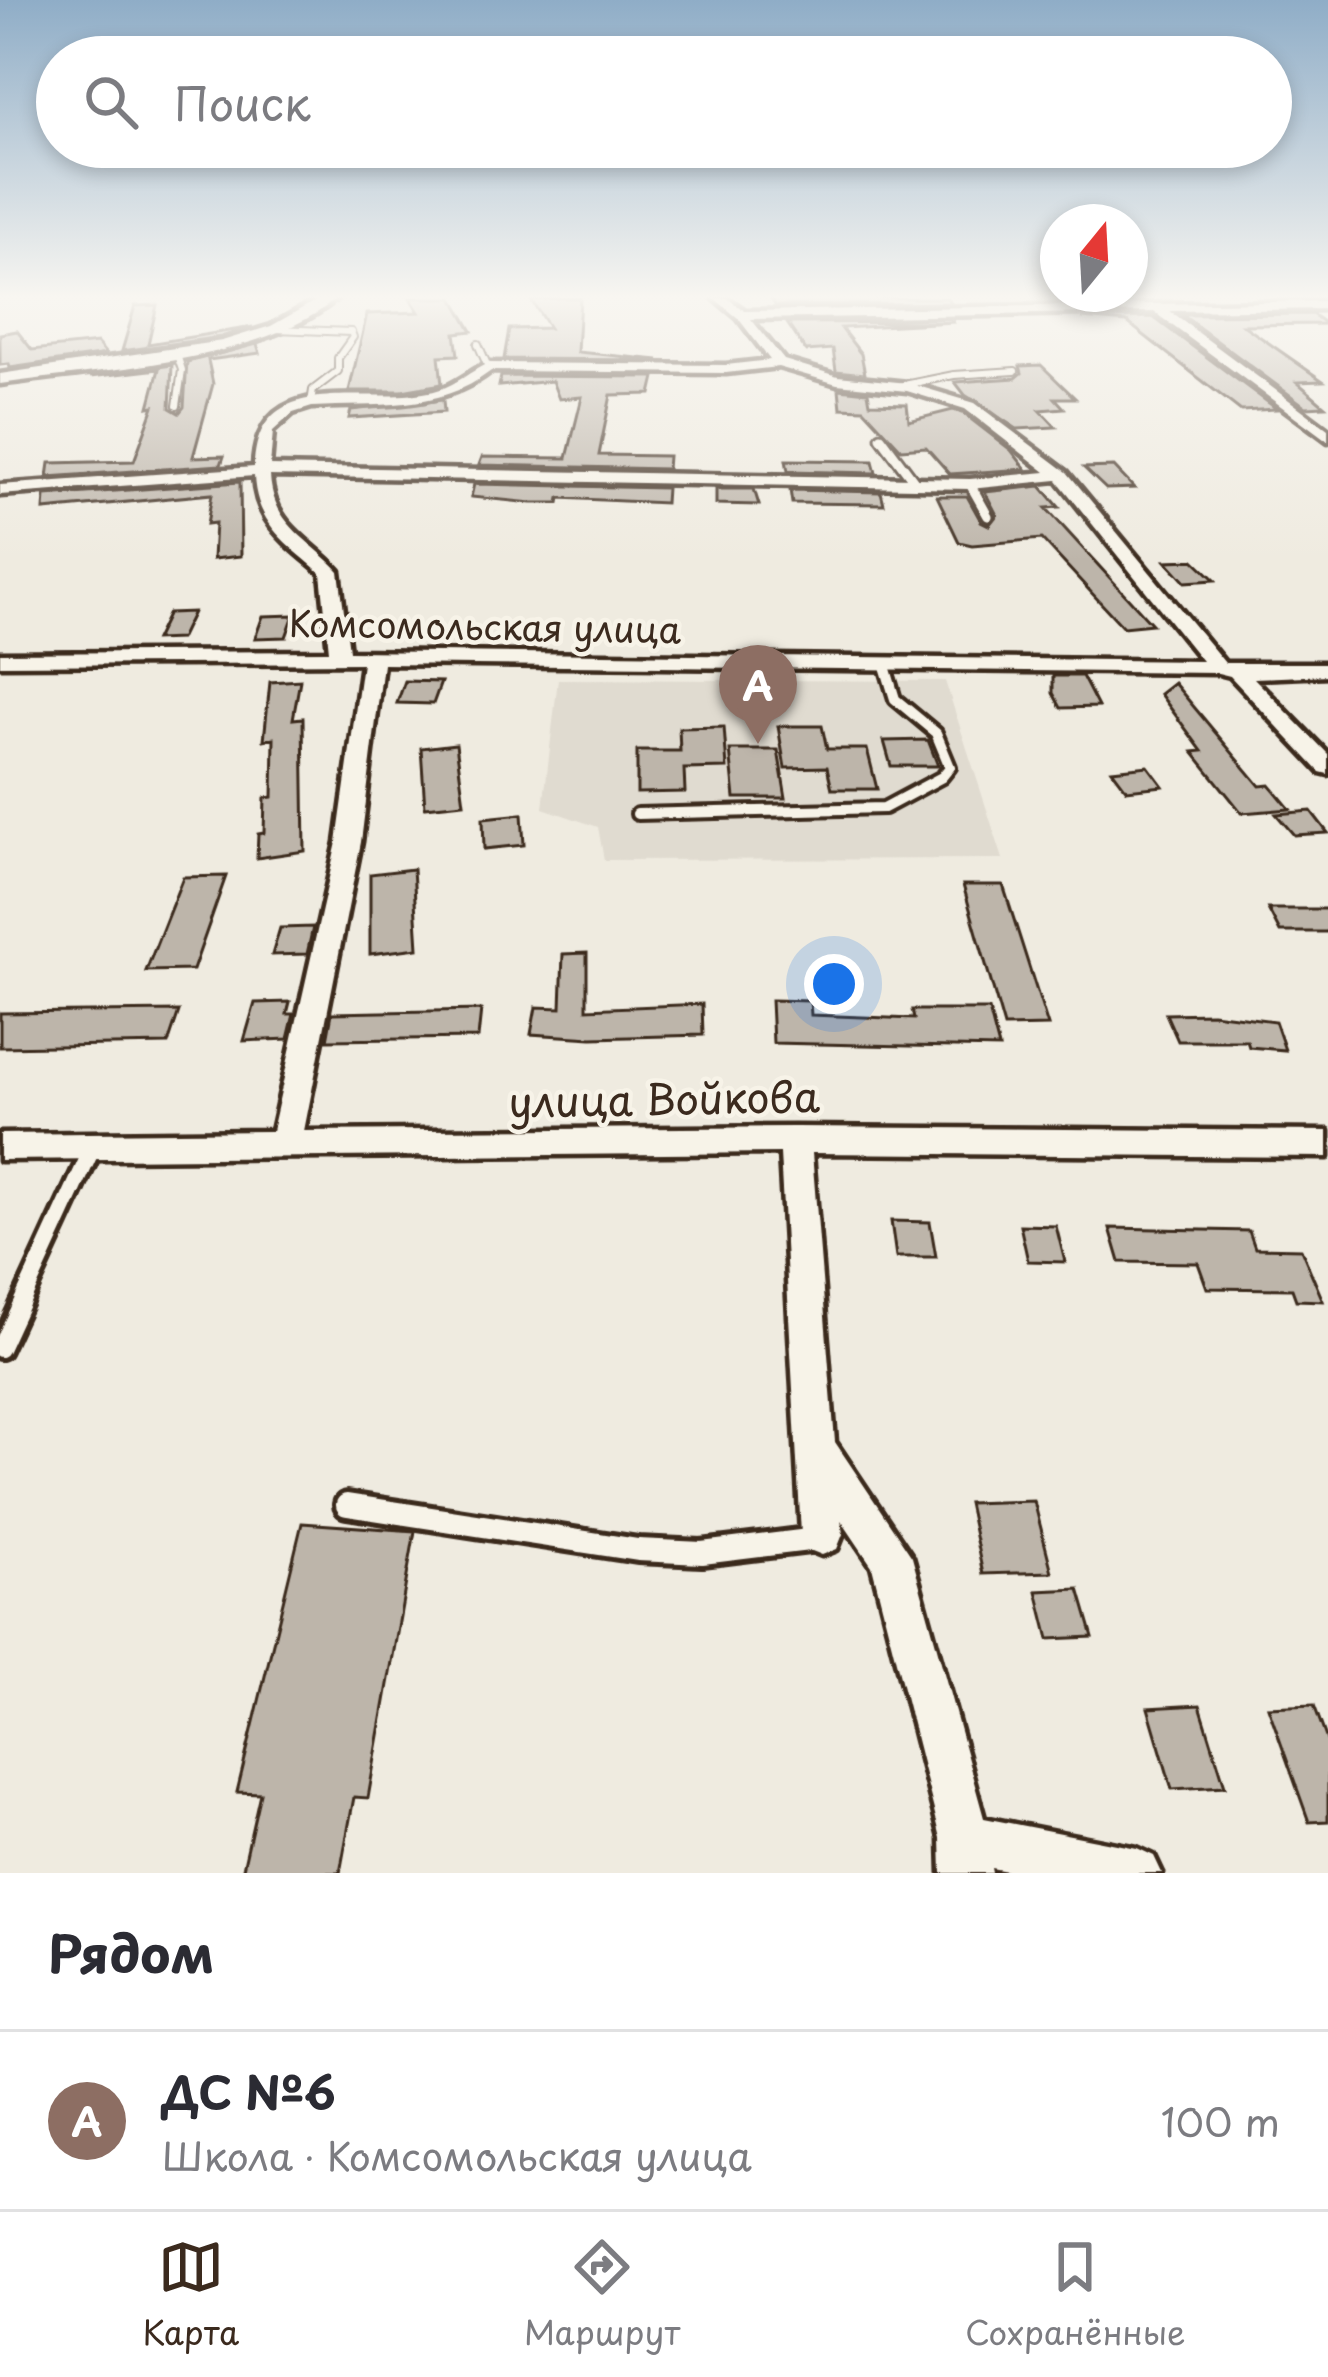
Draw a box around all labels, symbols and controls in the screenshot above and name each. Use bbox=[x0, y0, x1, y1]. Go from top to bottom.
search box bbox=[36, 36, 1292, 168]
text: Поиск bbox=[174, 68, 311, 136]
icon: search bbox=[78, 69, 144, 135]
north arrow bbox=[1040, 204, 1148, 312]
street label: Комсомольская улица bbox=[288, 595, 682, 655]
pin: A bbox=[719, 645, 797, 744]
your location bbox=[804, 954, 864, 1014]
street label: улица Войкова bbox=[508, 1063, 820, 1132]
text: Рядом bbox=[48, 1913, 214, 1990]
text: ДС №6 bbox=[162, 2057, 336, 2125]
text: A bbox=[72, 2091, 102, 2150]
text: 100 m bbox=[1161, 2091, 1280, 2150]
text: Школа · Комсомольская улица bbox=[162, 2125, 752, 2184]
tab: Карта bbox=[142, 2234, 239, 2356]
tab: Маршрут bbox=[524, 2234, 680, 2356]
tab: Сохранённые bbox=[965, 2234, 1186, 2356]

